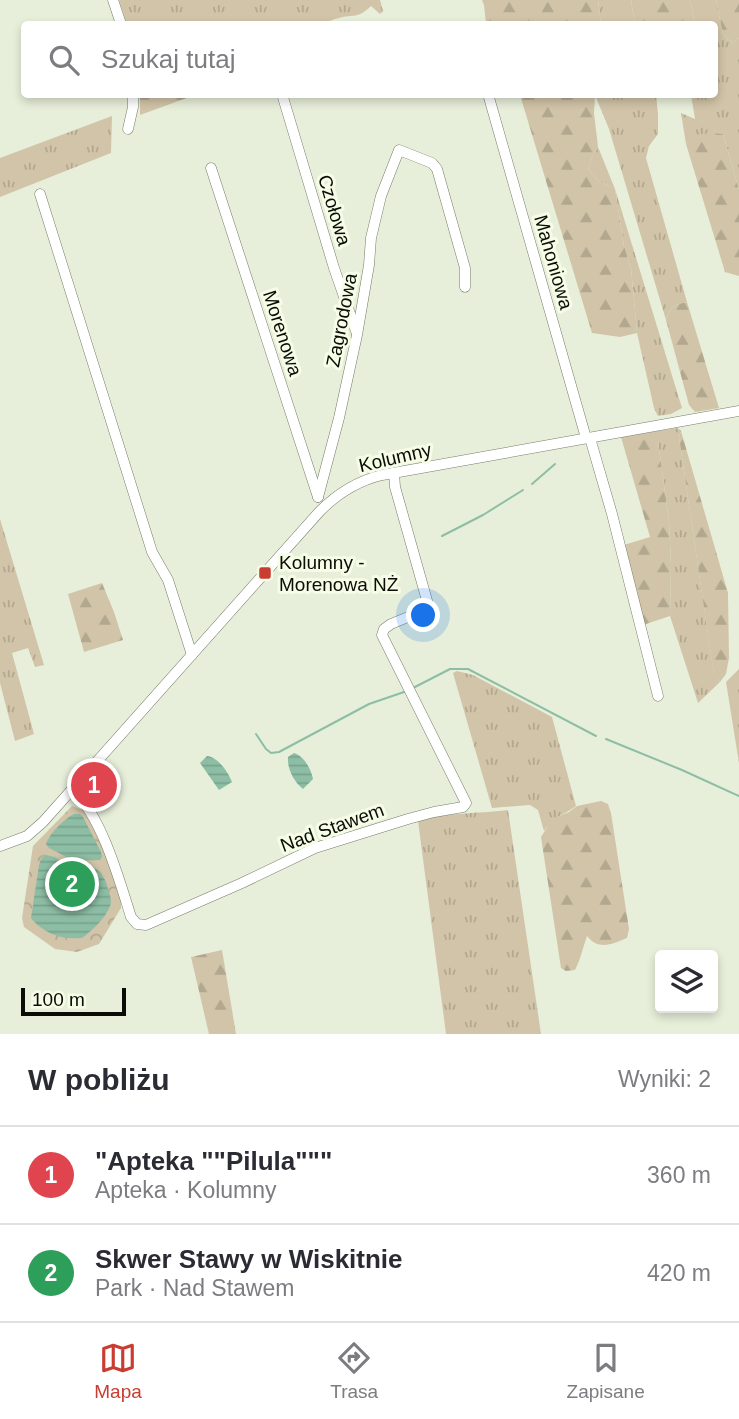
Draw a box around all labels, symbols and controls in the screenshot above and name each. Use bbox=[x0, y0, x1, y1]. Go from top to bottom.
search box bbox=[21, 21, 718, 98]
icon: search bbox=[45, 41, 83, 79]
text: Szukaj tutaj bbox=[101, 44, 235, 74]
street label: Czołowa bbox=[314, 172, 355, 248]
street label: Mahoniowa bbox=[530, 213, 577, 312]
street label: Zagrodowa bbox=[322, 271, 361, 369]
street label: Morenowa bbox=[259, 288, 306, 379]
street label: Kolumny bbox=[357, 439, 434, 476]
place label: Kolumny - Morenowa NŻ bbox=[279, 552, 399, 595]
marker: Kolumny - Morenowa NŻ bbox=[257, 565, 273, 581]
your location bbox=[406, 598, 440, 632]
pin: 1 bbox=[71, 759, 117, 811]
street label: Nad Stawem bbox=[277, 799, 387, 856]
pin: 2 bbox=[49, 858, 95, 910]
map controls bbox=[655, 950, 718, 1013]
button: layers bbox=[655, 950, 718, 1013]
scale bar bbox=[21, 985, 126, 1017]
text: 100 m bbox=[32, 989, 85, 1010]
text: W pobliżu bbox=[28, 1063, 170, 1096]
text: Wyniki: 2 bbox=[618, 1066, 711, 1092]
text: "Apteka ""Pilula""" bbox=[95, 1146, 332, 1176]
text: 1 bbox=[45, 1162, 57, 1188]
text: 360 m bbox=[647, 1162, 711, 1188]
text: Apteka · Kolumny bbox=[95, 1177, 277, 1203]
text: Skwer Stawy w Wiskitnie bbox=[95, 1244, 403, 1274]
text: 2 bbox=[45, 1260, 57, 1286]
text: 420 m bbox=[647, 1260, 711, 1286]
text: Park · Nad Stawem bbox=[95, 1275, 294, 1301]
tab: Mapa bbox=[94, 1339, 142, 1403]
tab: Trasa bbox=[330, 1339, 378, 1403]
tab: Zapisane bbox=[567, 1339, 645, 1403]

